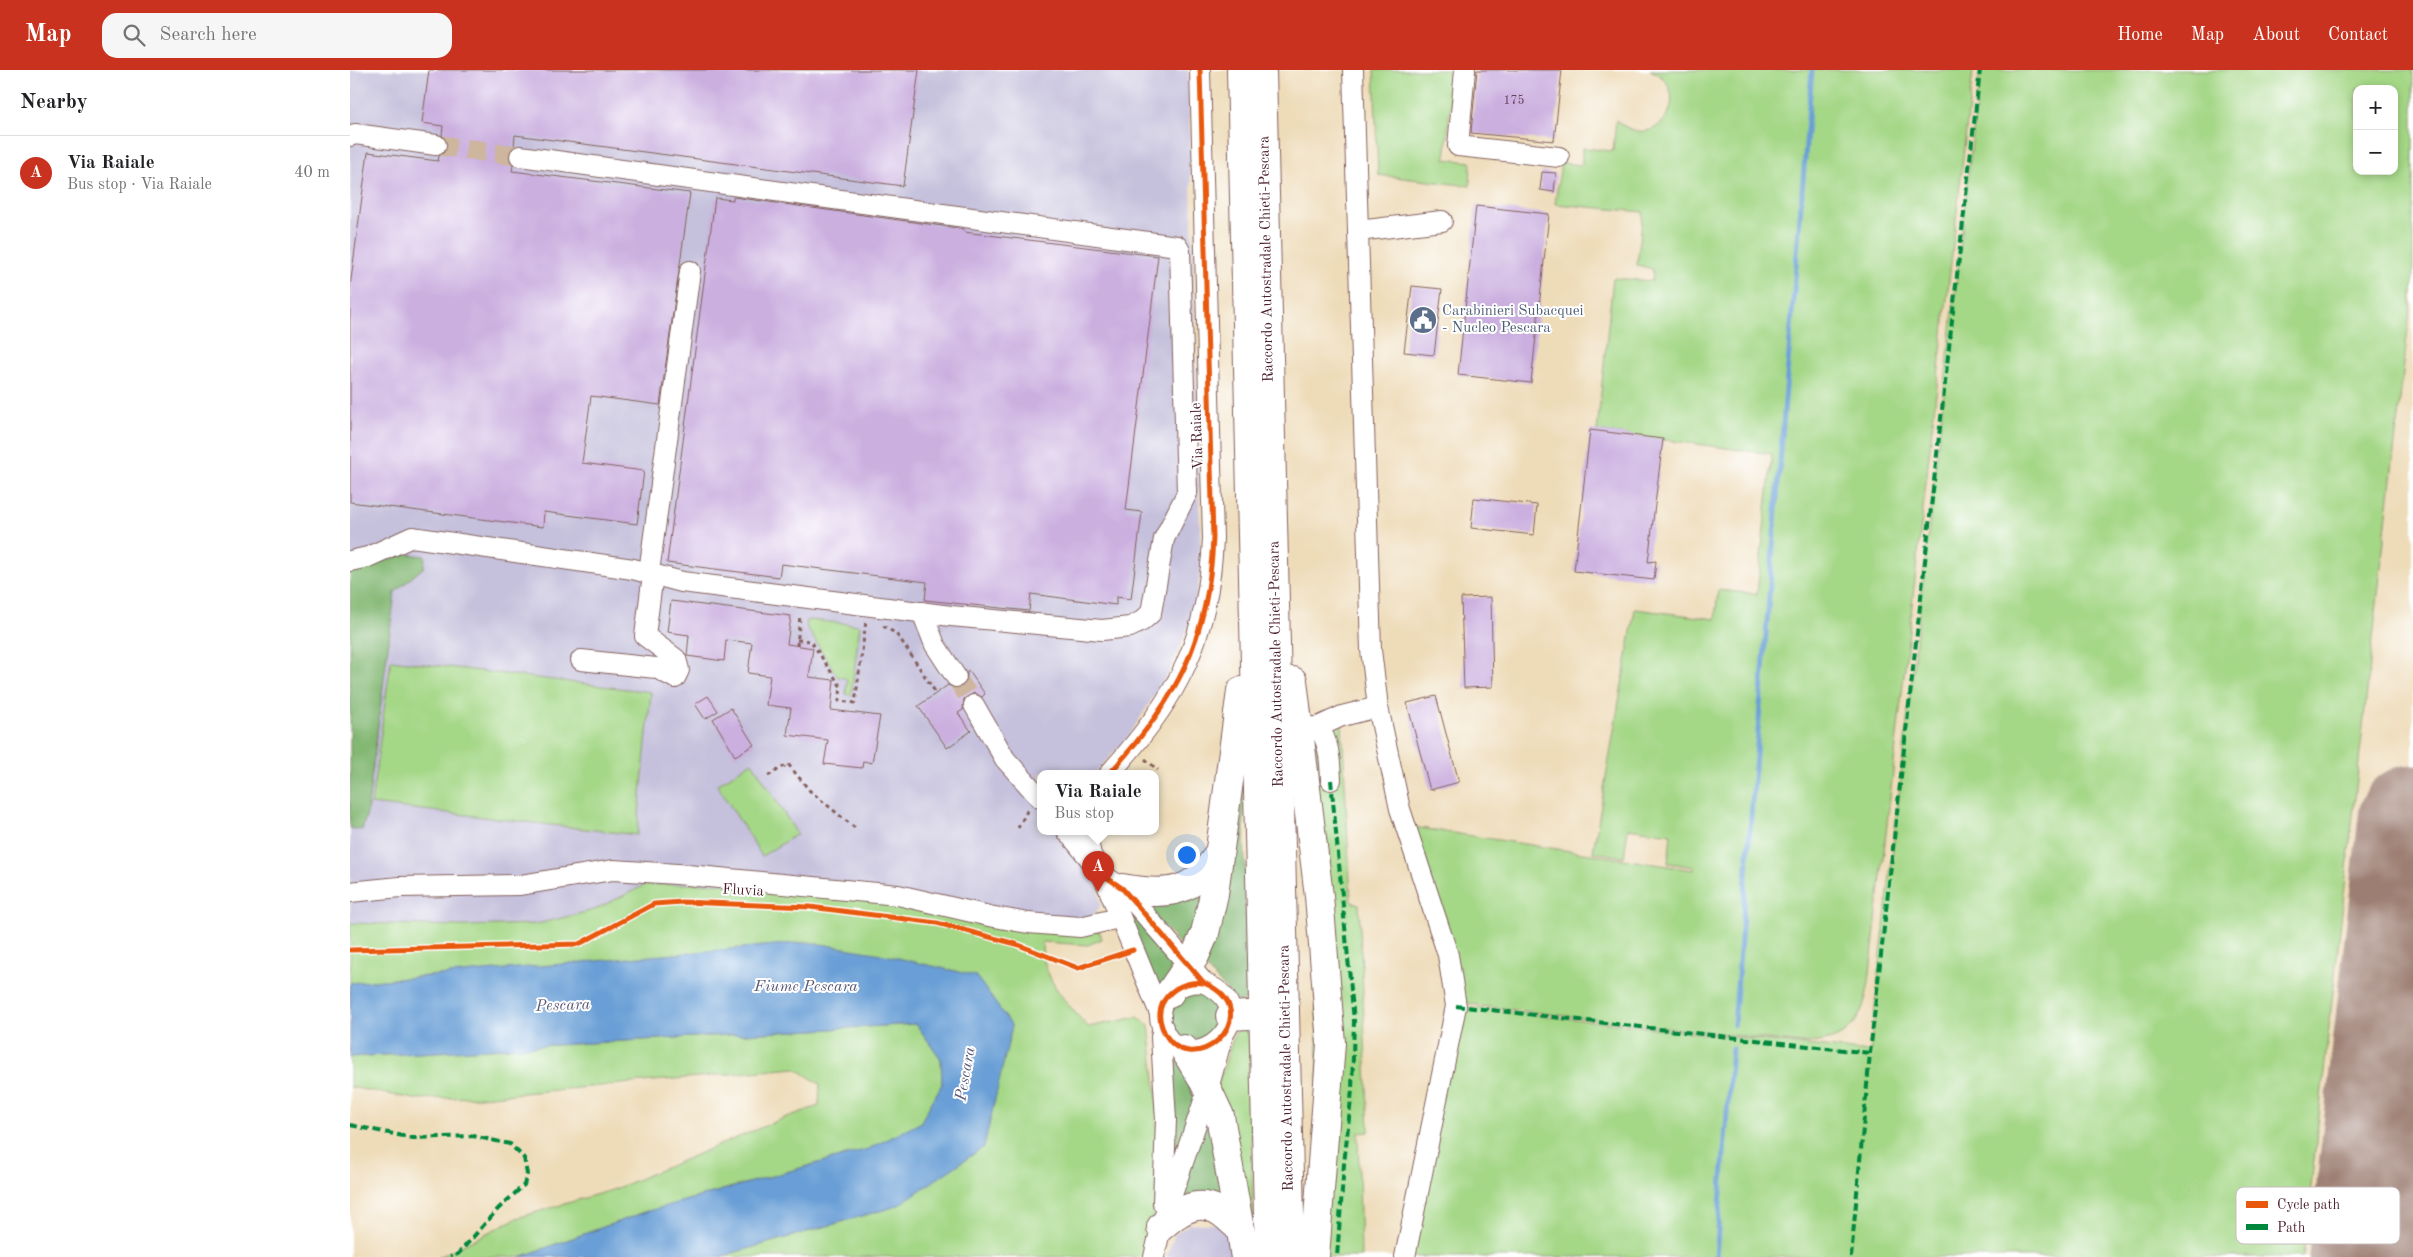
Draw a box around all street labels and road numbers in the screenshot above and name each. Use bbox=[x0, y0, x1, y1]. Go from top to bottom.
street label: Raccordo Autostradale Chieti-Pescara bbox=[1257, 135, 1277, 382]
street label: Via Raiale bbox=[1189, 402, 1207, 470]
street label: Raccordo Autostradale Chieti-Pescara bbox=[1267, 540, 1287, 787]
street label: Fluvia bbox=[722, 882, 765, 900]
street label: Raccordo Autostradale Chieti-Pescara bbox=[1277, 944, 1297, 1191]

